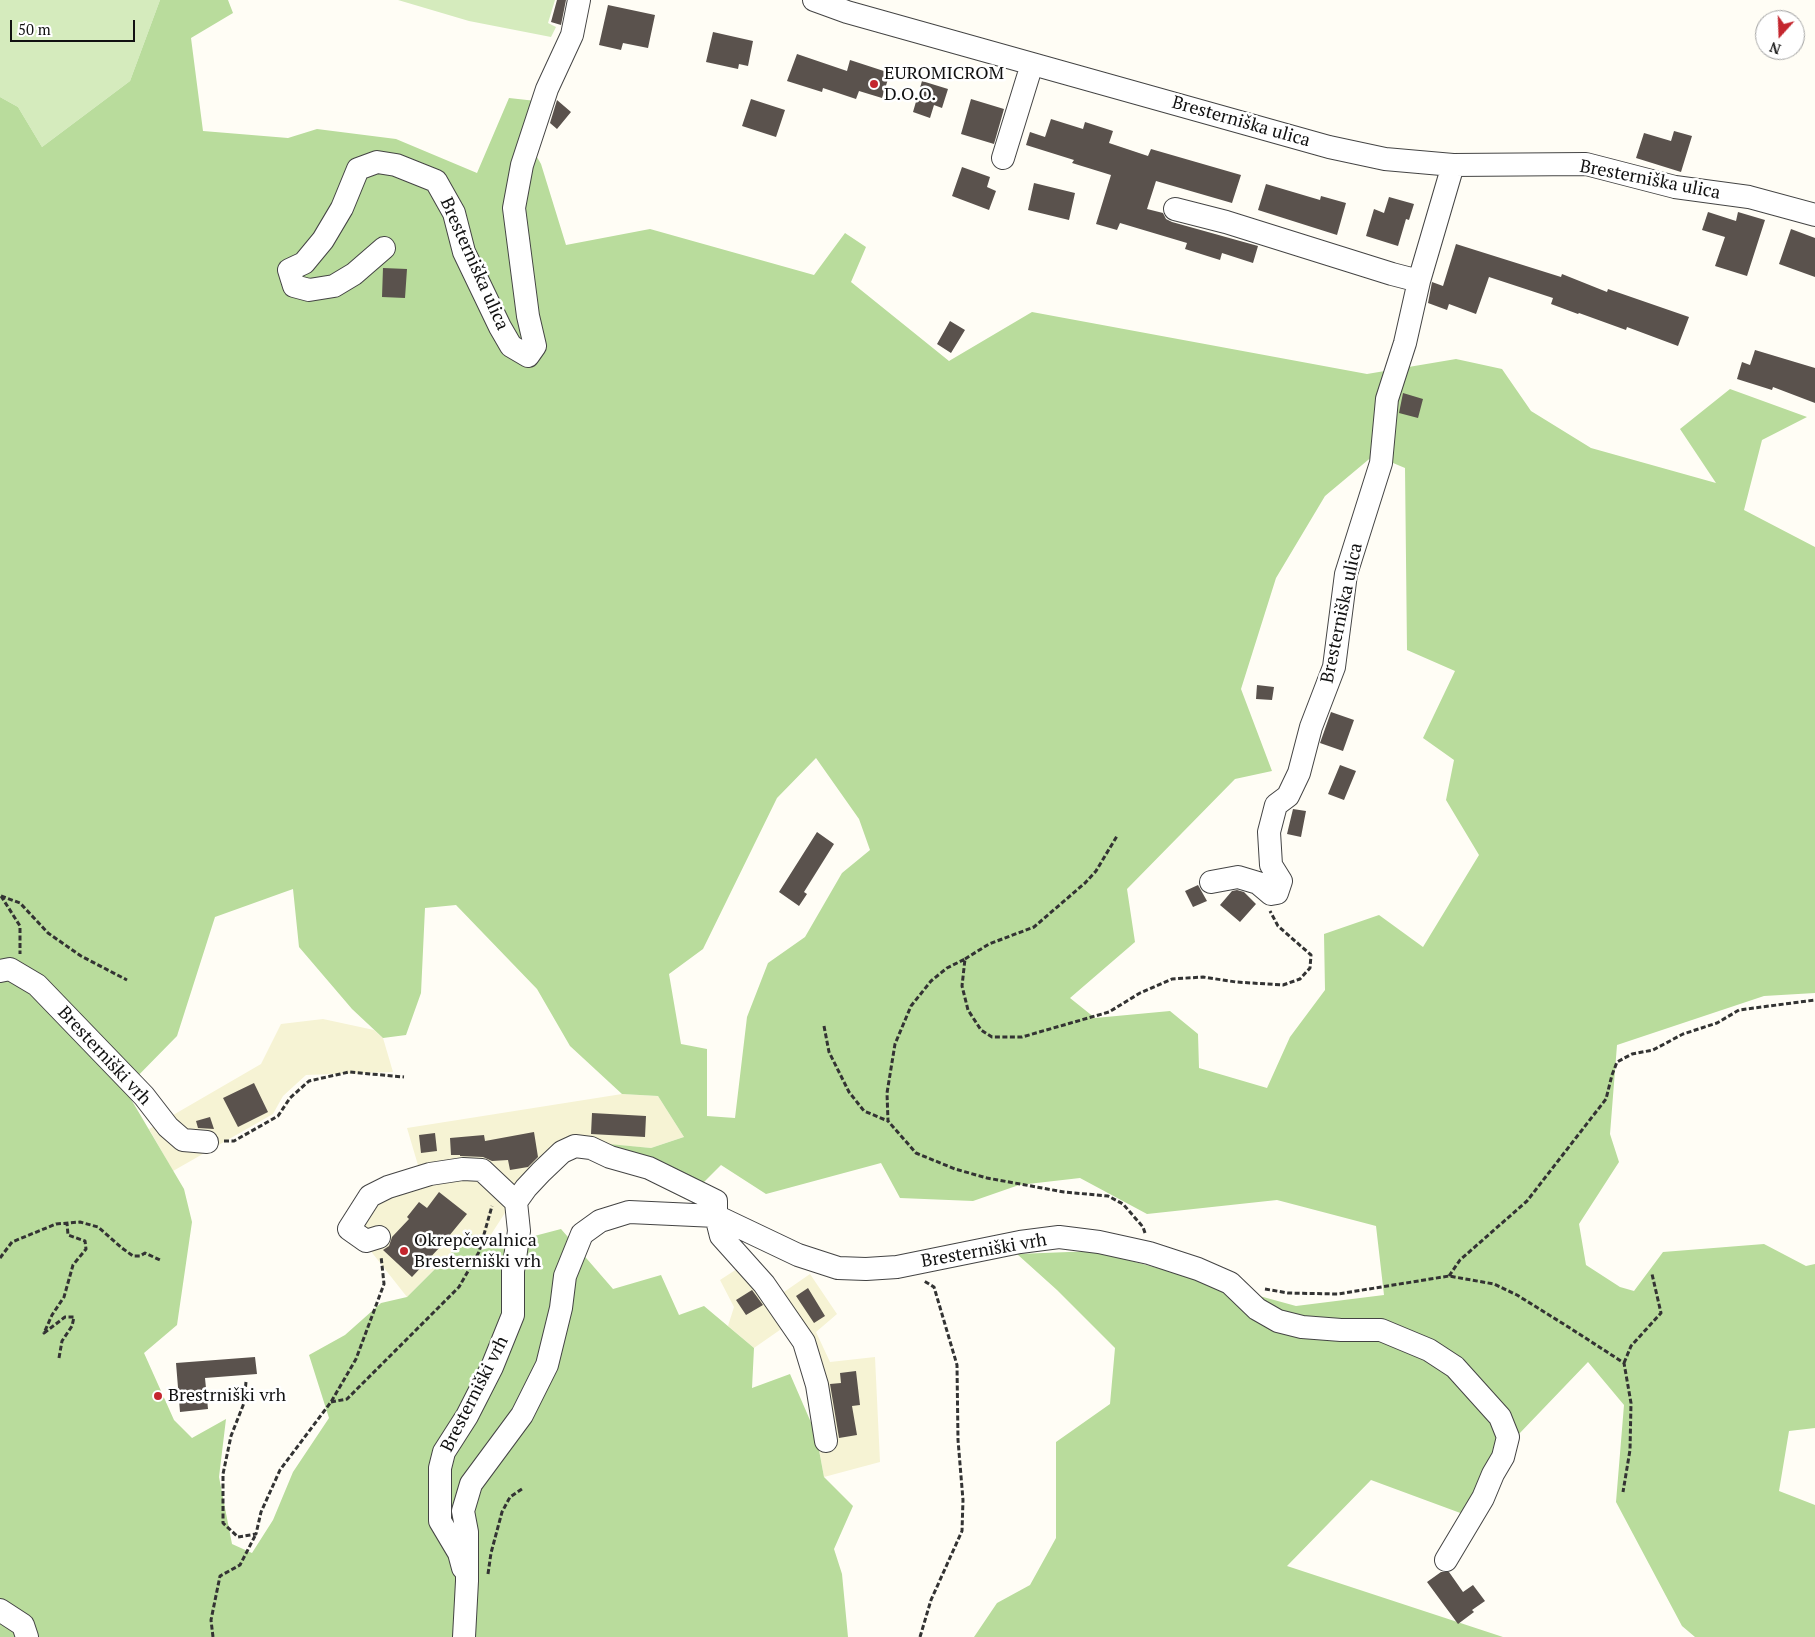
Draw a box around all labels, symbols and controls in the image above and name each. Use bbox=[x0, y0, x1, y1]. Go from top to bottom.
scale bar bbox=[12, 10, 138, 42]
north arrow bbox=[1755, 10, 1805, 60]
text: 50 m bbox=[18, 19, 51, 39]
text: N bbox=[1767, 38, 1783, 59]
place label: EUROMICROM D.O.O. bbox=[884, 63, 1004, 106]
marker: EUROMICROM D.O.O. bbox=[868, 78, 880, 90]
street label: Bresterniška ulica bbox=[1169, 92, 1313, 152]
street label: Bresterniška ulica bbox=[1578, 156, 1722, 204]
street label: Bresterniška ulica bbox=[435, 194, 513, 334]
street label: Bresterniška ulica bbox=[1317, 541, 1367, 685]
street label: Bresterniški vrh bbox=[53, 1002, 155, 1110]
street label: Bresterniški vrh bbox=[920, 1229, 1048, 1273]
place label: Okrepčevalnica Bresterniški vrh bbox=[414, 1230, 541, 1272]
marker: Okrepčevalnica Bresterniški vrh bbox=[398, 1245, 410, 1257]
street label: Bresterniški vrh bbox=[437, 1332, 513, 1456]
place label: Brestrniški vrh bbox=[168, 1385, 286, 1407]
marker: Brestrniški vrh bbox=[152, 1390, 164, 1402]

